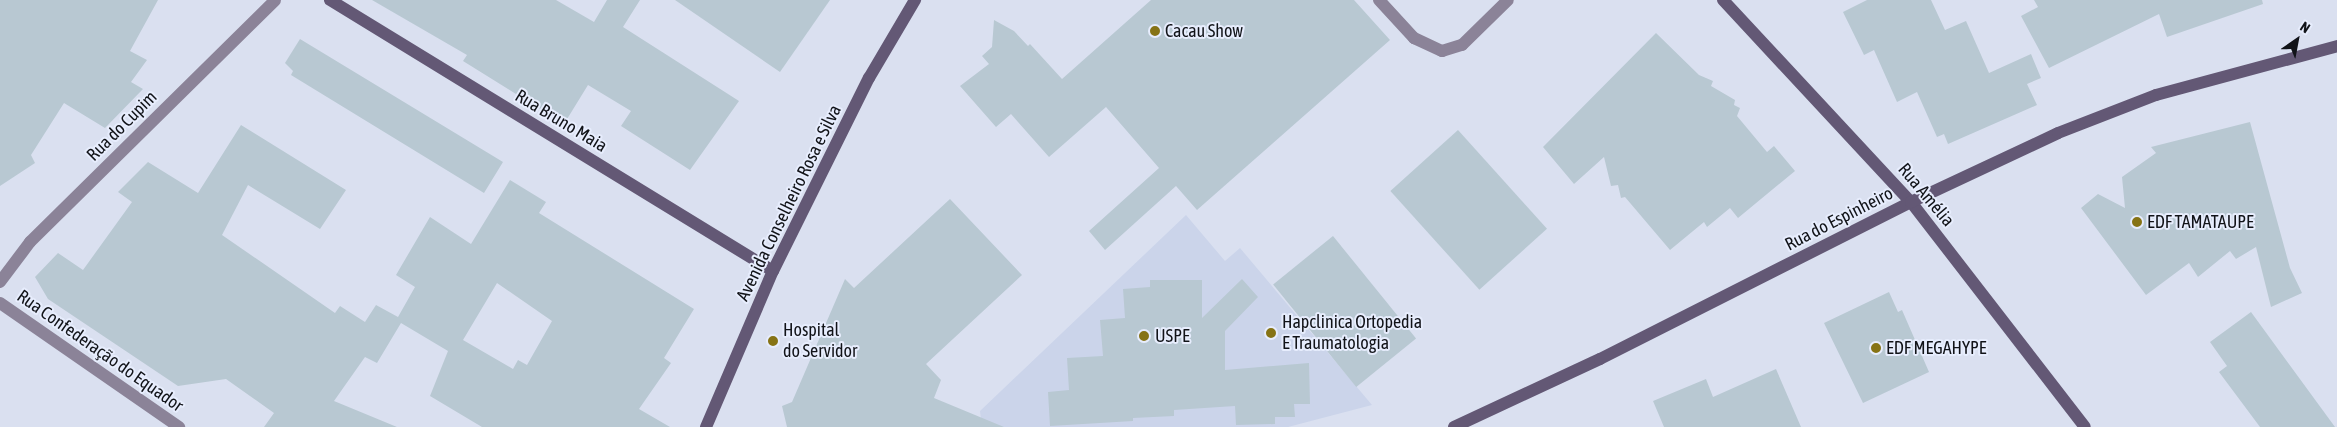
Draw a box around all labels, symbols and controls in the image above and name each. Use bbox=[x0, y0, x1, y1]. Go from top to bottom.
north arrow bbox=[2272, 15, 2322, 65]
text: N bbox=[2297, 18, 2313, 36]
place label: Cacau Show bbox=[1165, 20, 1243, 42]
marker: Cacau Show bbox=[1149, 25, 1161, 37]
street label: Rua Bruno Maia bbox=[511, 85, 611, 157]
street label: Rua do Cupim bbox=[82, 86, 162, 166]
street label: Avenida Conselheiro Rosa e Silva bbox=[732, 101, 846, 305]
street label: Rua Amélia bbox=[1893, 159, 1959, 231]
street label: Rua do Espinheiro bbox=[1781, 183, 1897, 255]
place label: EDF TAMATAUPE bbox=[2147, 211, 2254, 233]
marker: EDF TAMATAUPE bbox=[2131, 216, 2143, 228]
street label: Rua Confederação do Equador bbox=[13, 285, 187, 417]
place label: Hapclinica Ortopedia E Traumatologia bbox=[1282, 312, 1422, 354]
place label: Hospital do Servidor bbox=[783, 320, 857, 362]
place label: USPE bbox=[1155, 325, 1190, 347]
marker: Hapclinica Ortopedia E Traumatologia bbox=[1264, 326, 1278, 340]
marker: USPE bbox=[1137, 329, 1151, 343]
marker: Hospital do Servidor bbox=[767, 335, 779, 347]
place label: EDF MEGAHYPE bbox=[1886, 337, 1987, 359]
marker: EDF MEGAHYPE bbox=[1870, 342, 1882, 354]

